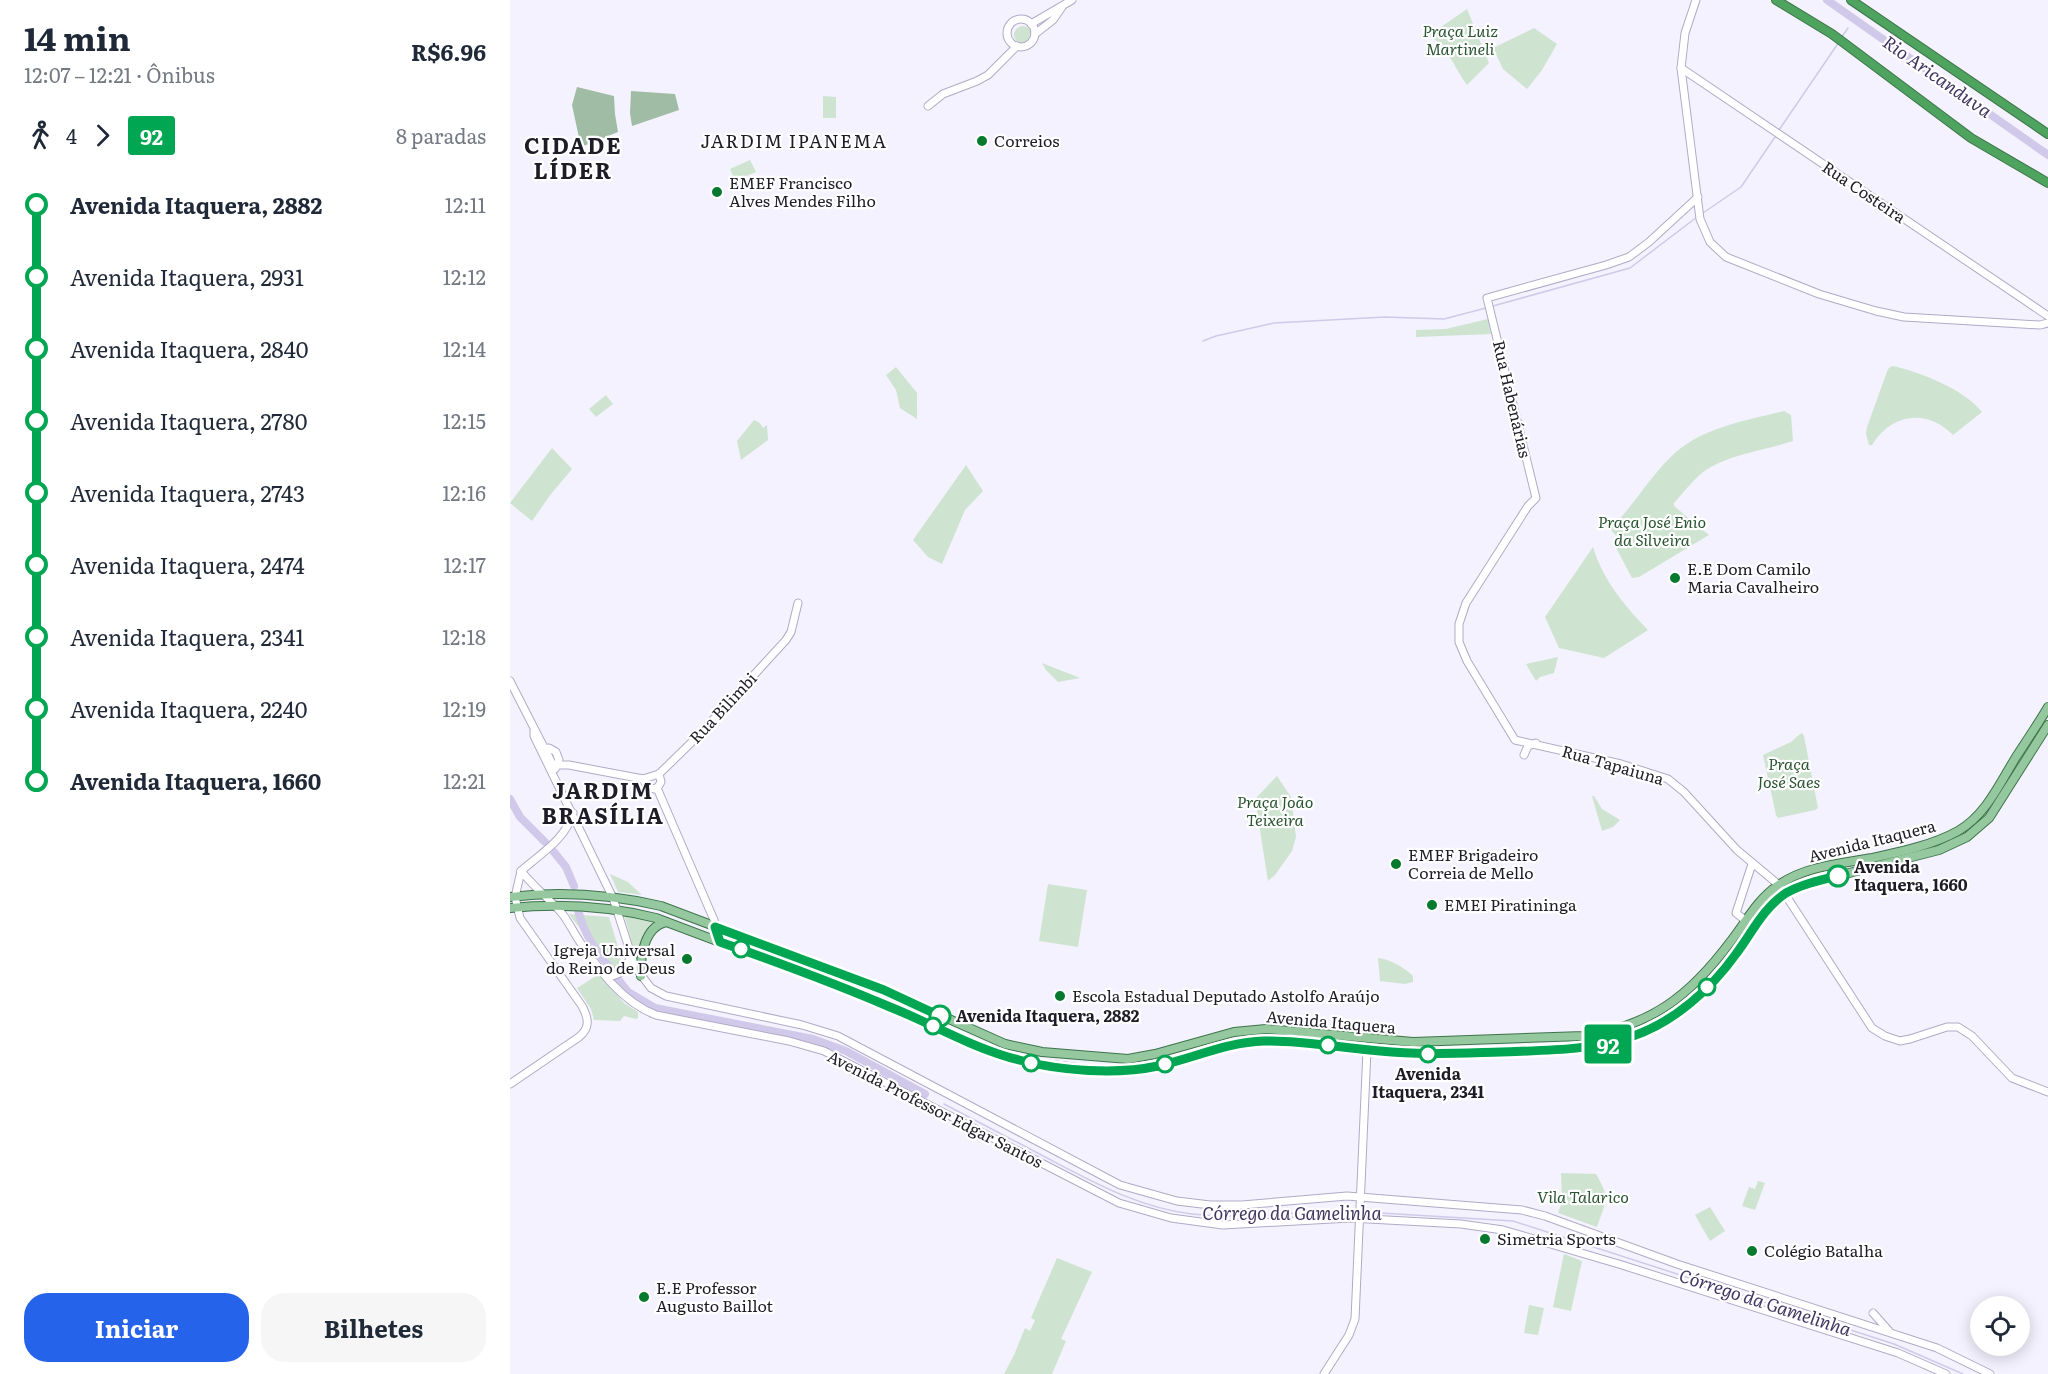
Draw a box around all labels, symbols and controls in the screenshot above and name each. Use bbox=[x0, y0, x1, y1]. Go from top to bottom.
text: 14 min bbox=[24, 12, 131, 61]
park label: Praça Luiz Martineli bbox=[1422, 18, 1498, 60]
water label: Rio Aricanduva bbox=[1878, 28, 1999, 124]
text: R$6.96 bbox=[411, 35, 486, 68]
text: 12:07 – 12:21 · Ônibus bbox=[24, 59, 215, 89]
icon: walk bbox=[24, 119, 57, 152]
icon: forward bbox=[86, 119, 119, 152]
text: 4 bbox=[66, 120, 77, 150]
text: 92 bbox=[140, 120, 163, 151]
text: 8 paradas bbox=[396, 120, 486, 150]
district label: JARDIM IPANEMA bbox=[701, 127, 887, 154]
district label: CIDADE LÍDER bbox=[524, 128, 622, 186]
place label: Correios bbox=[994, 128, 1059, 152]
marker: Correios bbox=[975, 134, 989, 148]
street label: Rua Costeira bbox=[1818, 154, 1912, 228]
place label: EMEF Francisco Alves Mendes Filho bbox=[729, 170, 876, 212]
marker: EMEF Francisco Alves Mendes Filho bbox=[710, 185, 724, 199]
text: Avenida Itaquera, 2882 bbox=[70, 188, 322, 221]
text: 12:11 bbox=[445, 189, 486, 219]
text: Avenida Itaquera, 2931 bbox=[70, 260, 304, 293]
text: 12:12 bbox=[443, 261, 486, 291]
text: Avenida Itaquera, 2840 bbox=[70, 332, 309, 365]
text: 12:14 bbox=[443, 333, 486, 363]
street label: Rua Habenárias bbox=[1488, 338, 1538, 460]
text: Avenida Itaquera, 2780 bbox=[70, 404, 307, 437]
text: 12:15 bbox=[443, 405, 486, 435]
text: Avenida Itaquera, 2743 bbox=[70, 476, 305, 509]
text: 12:16 bbox=[442, 477, 486, 507]
park label: Praça José Enio da Silveira bbox=[1598, 509, 1706, 551]
text: Avenida Itaquera, 2474 bbox=[70, 548, 305, 581]
text: 12:17 bbox=[443, 549, 486, 579]
place label: E.E Dom Camilo Maria Cavalheiro bbox=[1687, 556, 1819, 598]
marker: E.E Dom Camilo Maria Cavalheiro bbox=[1668, 571, 1682, 585]
text: Avenida Itaquera, 2341 bbox=[70, 620, 304, 653]
text: 12:18 bbox=[442, 621, 486, 651]
street label: Rua Bilimbi bbox=[683, 666, 762, 748]
text: Avenida Itaquera, 2240 bbox=[70, 692, 308, 725]
text: 12:19 bbox=[442, 693, 486, 723]
street label: Rua Tapaiuna bbox=[1559, 738, 1667, 790]
park label: Praça José Saes bbox=[1758, 751, 1820, 793]
text: Avenida Itaquera, 1660 bbox=[70, 764, 321, 797]
text: 12:21 bbox=[443, 765, 486, 795]
district label: JARDIM BRASÍLIA bbox=[542, 773, 665, 831]
park label: Praça João Teixeira bbox=[1237, 789, 1313, 831]
street label: Avenida Itaquera bbox=[1806, 813, 1938, 867]
place label: EMEF Brigadeiro Correia de Mello bbox=[1408, 842, 1538, 884]
place label: Avenida Itaquera, 1660 bbox=[1854, 854, 1968, 896]
marker: EMEF Brigadeiro Correia de Mello bbox=[1389, 857, 1403, 871]
marker: Avenida Itaquera, 1660 bbox=[1827, 865, 1849, 887]
place label: EMEI Piratininga bbox=[1444, 892, 1577, 916]
marker: EMEI Piratininga bbox=[1425, 898, 1439, 912]
place label: Igreja Universal do Reino de Deus bbox=[546, 937, 675, 979]
unlabelled marker bbox=[732, 940, 750, 958]
marker: Igreja Universal do Reino de Deus bbox=[680, 952, 694, 966]
unlabelled marker bbox=[1698, 978, 1716, 996]
place label: Escola Estadual Deputado Astolfo Araújo bbox=[1072, 983, 1380, 1007]
marker: Escola Estadual Deputado Astolfo Araújo bbox=[1053, 989, 1067, 1003]
place label: Avenida Itaquera, 2882 bbox=[956, 1003, 1140, 1027]
street label: Avenida Itaquera bbox=[1265, 1003, 1397, 1039]
marker: Avenida Itaquera, 2882 bbox=[929, 1005, 951, 1027]
unlabelled marker bbox=[924, 1017, 942, 1035]
line badge: 92 bbox=[1581, 1024, 1635, 1064]
text: 92 bbox=[1596, 1029, 1620, 1060]
unlabelled marker bbox=[1319, 1036, 1337, 1054]
street label: Avenida Professor Edgar Santos bbox=[824, 1043, 1047, 1173]
marker: Avenida Itaquera, 2341 bbox=[1419, 1045, 1437, 1063]
unlabelled marker bbox=[1022, 1054, 1040, 1072]
unlabelled marker bbox=[1156, 1055, 1174, 1073]
place label: Avenida Itaquera, 2341 bbox=[1372, 1061, 1485, 1103]
park label: Vila Talarico bbox=[1537, 1184, 1629, 1208]
water label: Córrego da Gamelinha bbox=[1202, 1199, 1382, 1226]
place label: Simetria Sports bbox=[1497, 1226, 1616, 1250]
marker: Simetria Sports bbox=[1478, 1232, 1492, 1246]
place label: Colégio Batalha bbox=[1764, 1238, 1883, 1262]
marker: Colégio Batalha bbox=[1745, 1244, 1759, 1258]
water label: Córrego da Gamelinha bbox=[1676, 1261, 1856, 1342]
place label: E.E Professor Augusto Baillot bbox=[656, 1275, 774, 1317]
marker: E.E Professor Augusto Baillot bbox=[637, 1290, 651, 1304]
button: Iniciar bbox=[24, 1293, 249, 1362]
button: Bilhetes bbox=[261, 1293, 486, 1362]
map controls bbox=[1970, 1296, 2030, 1356]
button: locate bbox=[1970, 1296, 2030, 1356]

